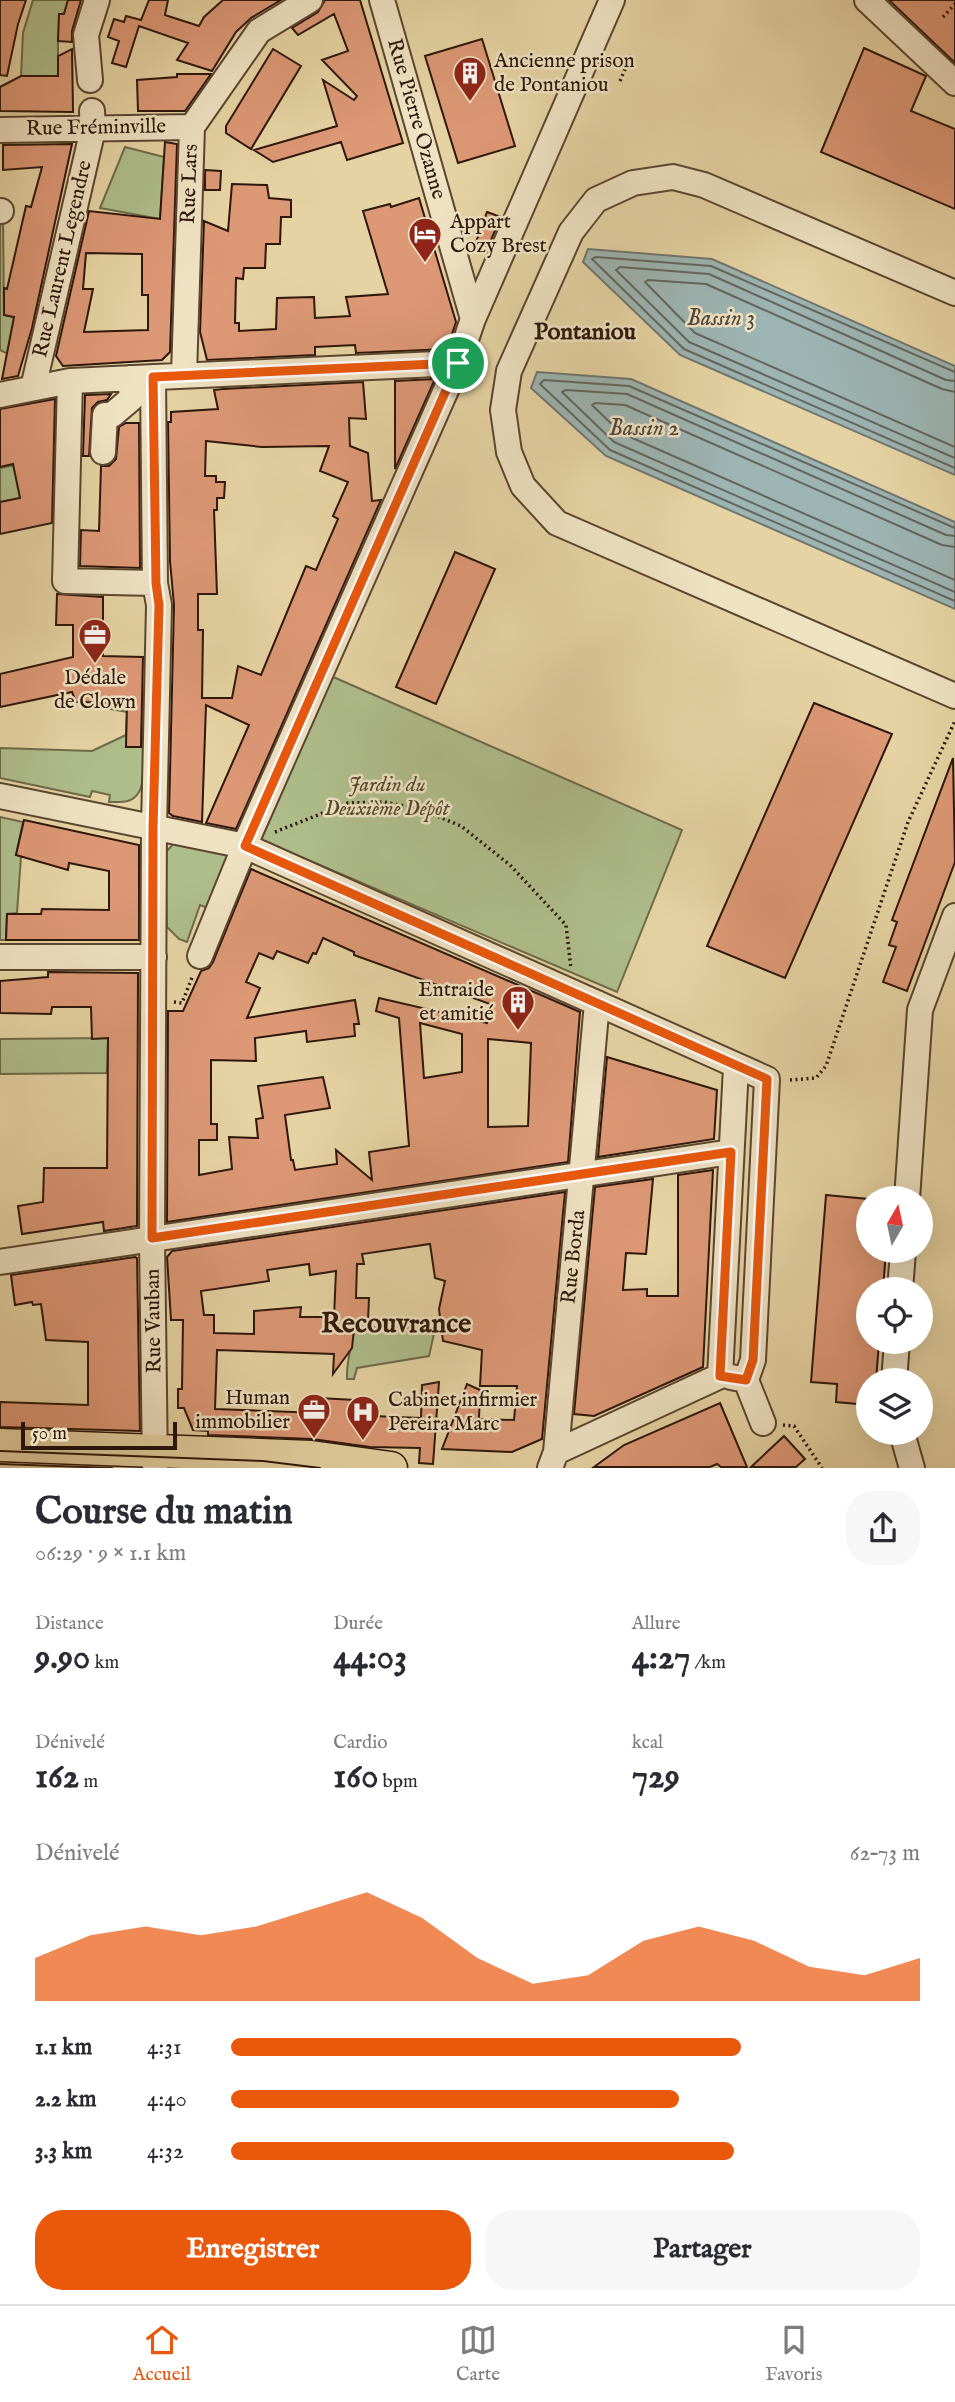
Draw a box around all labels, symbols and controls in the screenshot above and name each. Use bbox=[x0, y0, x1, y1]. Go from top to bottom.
street label: Rue Pierre Ozanne bbox=[380, 35, 452, 203]
place label: Ancienne prison de Pontaniou bbox=[493, 48, 635, 99]
building icon: Ancienne prison de Pontaniou bbox=[451, 54, 489, 103]
street label: Rue Fréminville bbox=[26, 113, 167, 143]
street label: Rue Lars bbox=[175, 144, 205, 224]
street label: Rue Laurent Legendre bbox=[27, 157, 99, 360]
place label: Appart Cozy Brest bbox=[449, 209, 547, 260]
hotel icon: Appart Cozy Brest bbox=[406, 215, 444, 264]
water label: Bassin 3 bbox=[687, 304, 755, 333]
district label: Pontaniou bbox=[534, 317, 637, 348]
pin bbox=[428, 333, 488, 393]
icon: arrive bbox=[439, 344, 477, 382]
water label: Bassin 2 bbox=[609, 414, 679, 443]
office icon: Dédale de Clown bbox=[76, 616, 114, 665]
place label: Dédale de Clown bbox=[54, 665, 136, 716]
park label: Jardin du Deuxième Dépôt bbox=[324, 772, 451, 823]
place label: Entraide et amitié bbox=[418, 977, 494, 1028]
building icon: Entraide et amitié bbox=[499, 983, 537, 1032]
north arrow bbox=[856, 1186, 933, 1264]
map controls bbox=[856, 1186, 933, 1445]
street label: Rue Borda bbox=[556, 1208, 592, 1305]
street label: Rue Vauban bbox=[140, 1268, 168, 1374]
button: locate bbox=[856, 1277, 933, 1354]
district label: Recouvrance bbox=[321, 1307, 471, 1342]
button: layers bbox=[856, 1368, 933, 1445]
place label: Human immobilier bbox=[195, 1385, 290, 1436]
place label: Cabinet infirmier Pereira Marc bbox=[388, 1387, 538, 1438]
office icon: Human immobilier bbox=[295, 1391, 333, 1440]
hospital icon: Cabinet infirmier Pereira Marc bbox=[344, 1393, 382, 1442]
scale bar bbox=[21, 1419, 177, 1450]
text: 50 m bbox=[32, 1422, 67, 1446]
text: Course du matin bbox=[35, 1489, 293, 1537]
button: share bbox=[846, 1491, 920, 1565]
text: 06:29 · 9 × 1.1 km bbox=[35, 1539, 186, 1568]
text: Distance bbox=[35, 1612, 104, 1636]
text: Durée bbox=[333, 1612, 383, 1636]
text: Allure bbox=[632, 1612, 680, 1636]
text: 9.90 bbox=[35, 1636, 90, 1681]
text: 44:03 bbox=[333, 1636, 407, 1681]
text: 4:27 bbox=[632, 1636, 690, 1681]
text: km bbox=[90, 1651, 119, 1675]
text: /km bbox=[690, 1651, 726, 1675]
text: Dénivelé bbox=[35, 1731, 105, 1755]
text: Cardio bbox=[333, 1731, 387, 1755]
text: kcal bbox=[632, 1731, 663, 1755]
text: 162 bbox=[35, 1755, 79, 1800]
text: 160 bbox=[333, 1755, 378, 1800]
text: 729 bbox=[632, 1755, 680, 1800]
text: m bbox=[79, 1770, 98, 1794]
text: bpm bbox=[378, 1770, 418, 1794]
text: Dénivelé bbox=[35, 1839, 120, 1868]
text: 62–73 m bbox=[850, 1839, 920, 1868]
text: 1.1 km bbox=[35, 2033, 92, 2062]
text: 4:31 bbox=[147, 2033, 182, 2062]
text: 2.2 km bbox=[35, 2085, 97, 2114]
text: 4:40 bbox=[147, 2085, 187, 2114]
text: 3.3 km bbox=[35, 2137, 92, 2166]
text: 4:32 bbox=[147, 2137, 184, 2166]
button: Enregistrer bbox=[35, 2210, 471, 2290]
button: Partager bbox=[485, 2210, 920, 2290]
tab: Accueil bbox=[133, 2321, 191, 2387]
tab: Carte bbox=[456, 2321, 500, 2387]
tab: Favoris bbox=[765, 2321, 822, 2387]

